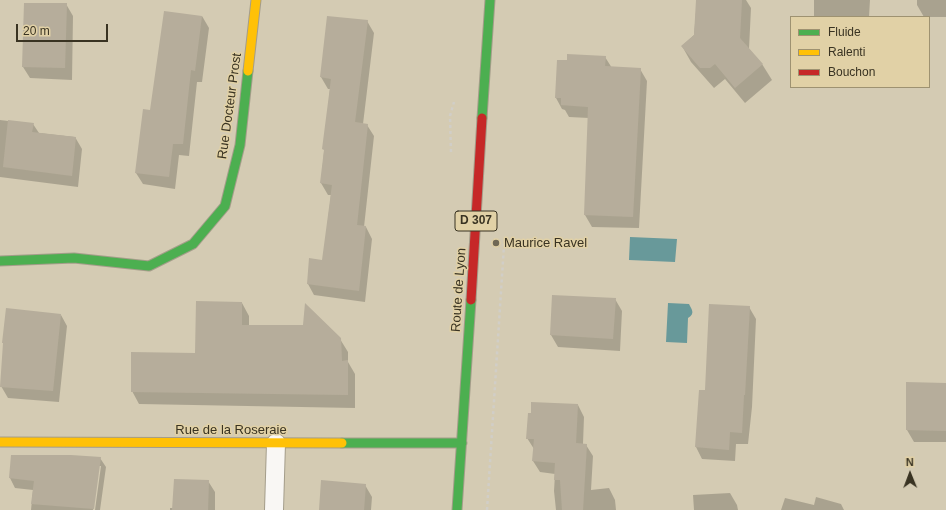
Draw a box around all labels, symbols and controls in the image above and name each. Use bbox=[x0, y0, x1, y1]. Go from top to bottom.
scale bar bbox=[18, 16, 110, 42]
legend bbox=[790, 16, 930, 88]
text: 20 m bbox=[23, 24, 50, 38]
text: Fluide bbox=[828, 25, 861, 39]
text: Ralenti bbox=[828, 45, 865, 59]
street label: Rue Docteur Prost bbox=[215, 52, 245, 160]
text: Bouchon bbox=[828, 65, 875, 79]
road number: D 307 bbox=[455, 211, 497, 231]
place label: Maurice Ravel bbox=[504, 235, 587, 251]
marker: Maurice Ravel bbox=[491, 238, 501, 248]
street label: Route de Lyon bbox=[448, 248, 470, 332]
street label: Rue de la Roseraie bbox=[175, 422, 287, 438]
north arrow bbox=[890, 454, 930, 494]
text: N bbox=[906, 456, 914, 468]

